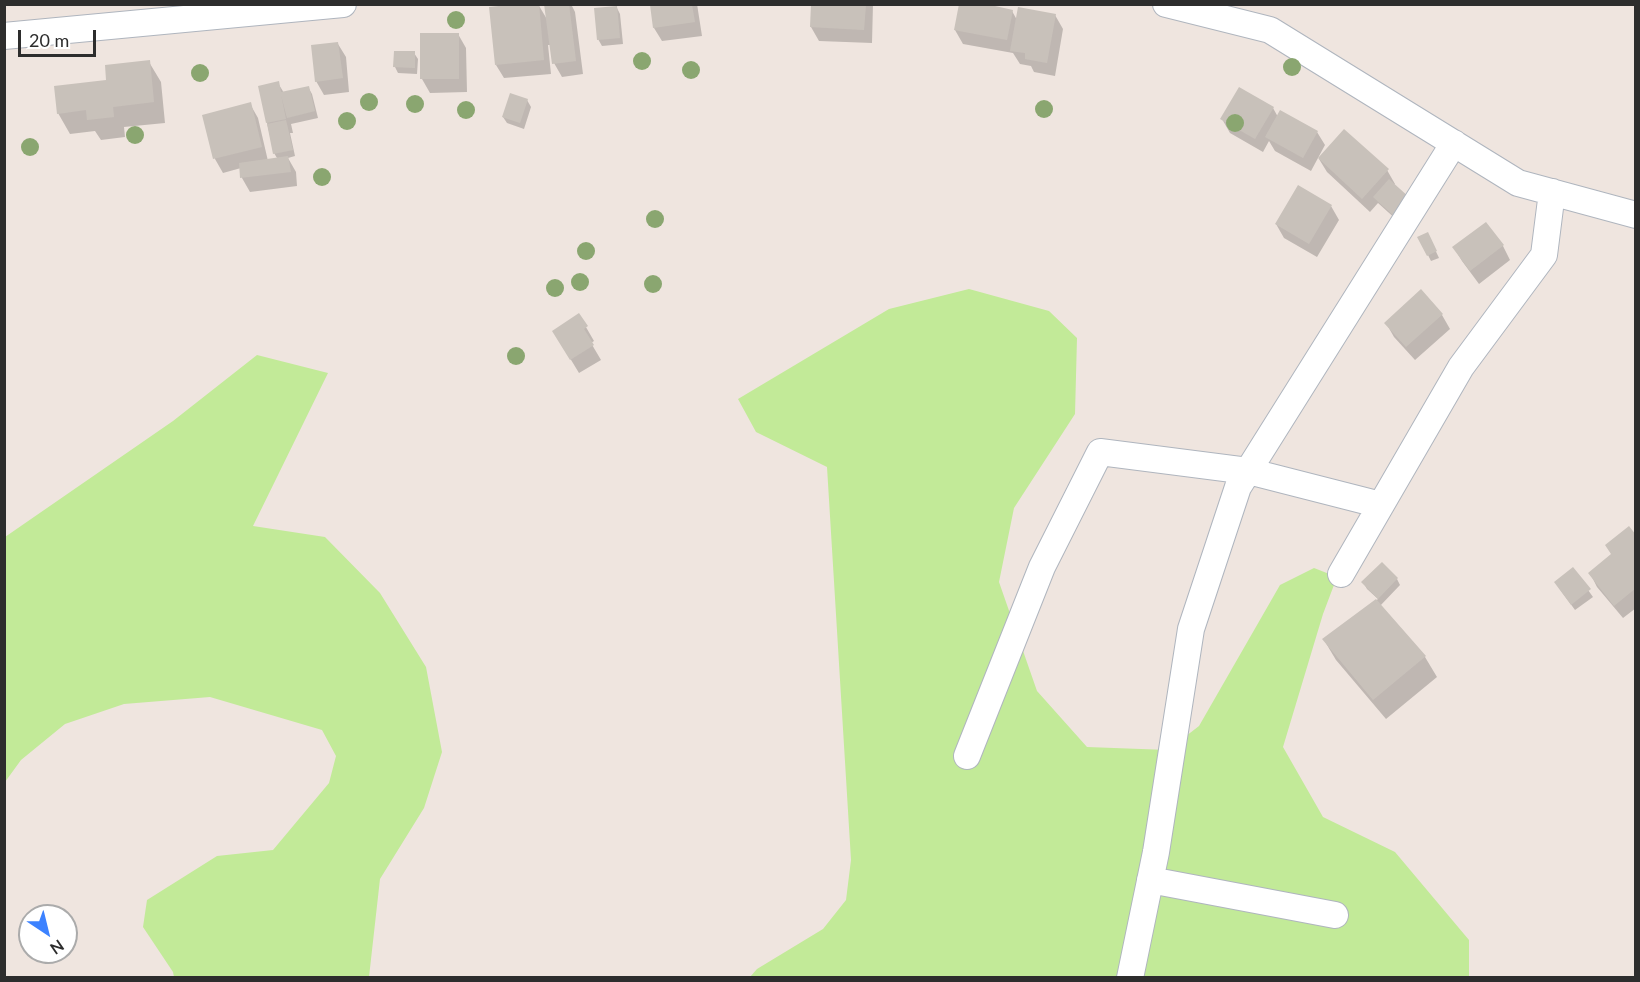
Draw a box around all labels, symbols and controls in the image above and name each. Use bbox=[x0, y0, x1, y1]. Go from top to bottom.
scale bar bbox=[21, 18, 99, 56]
text: 20 m bbox=[29, 29, 69, 51]
north arrow bbox=[18, 904, 78, 964]
text: N bbox=[47, 936, 68, 959]

